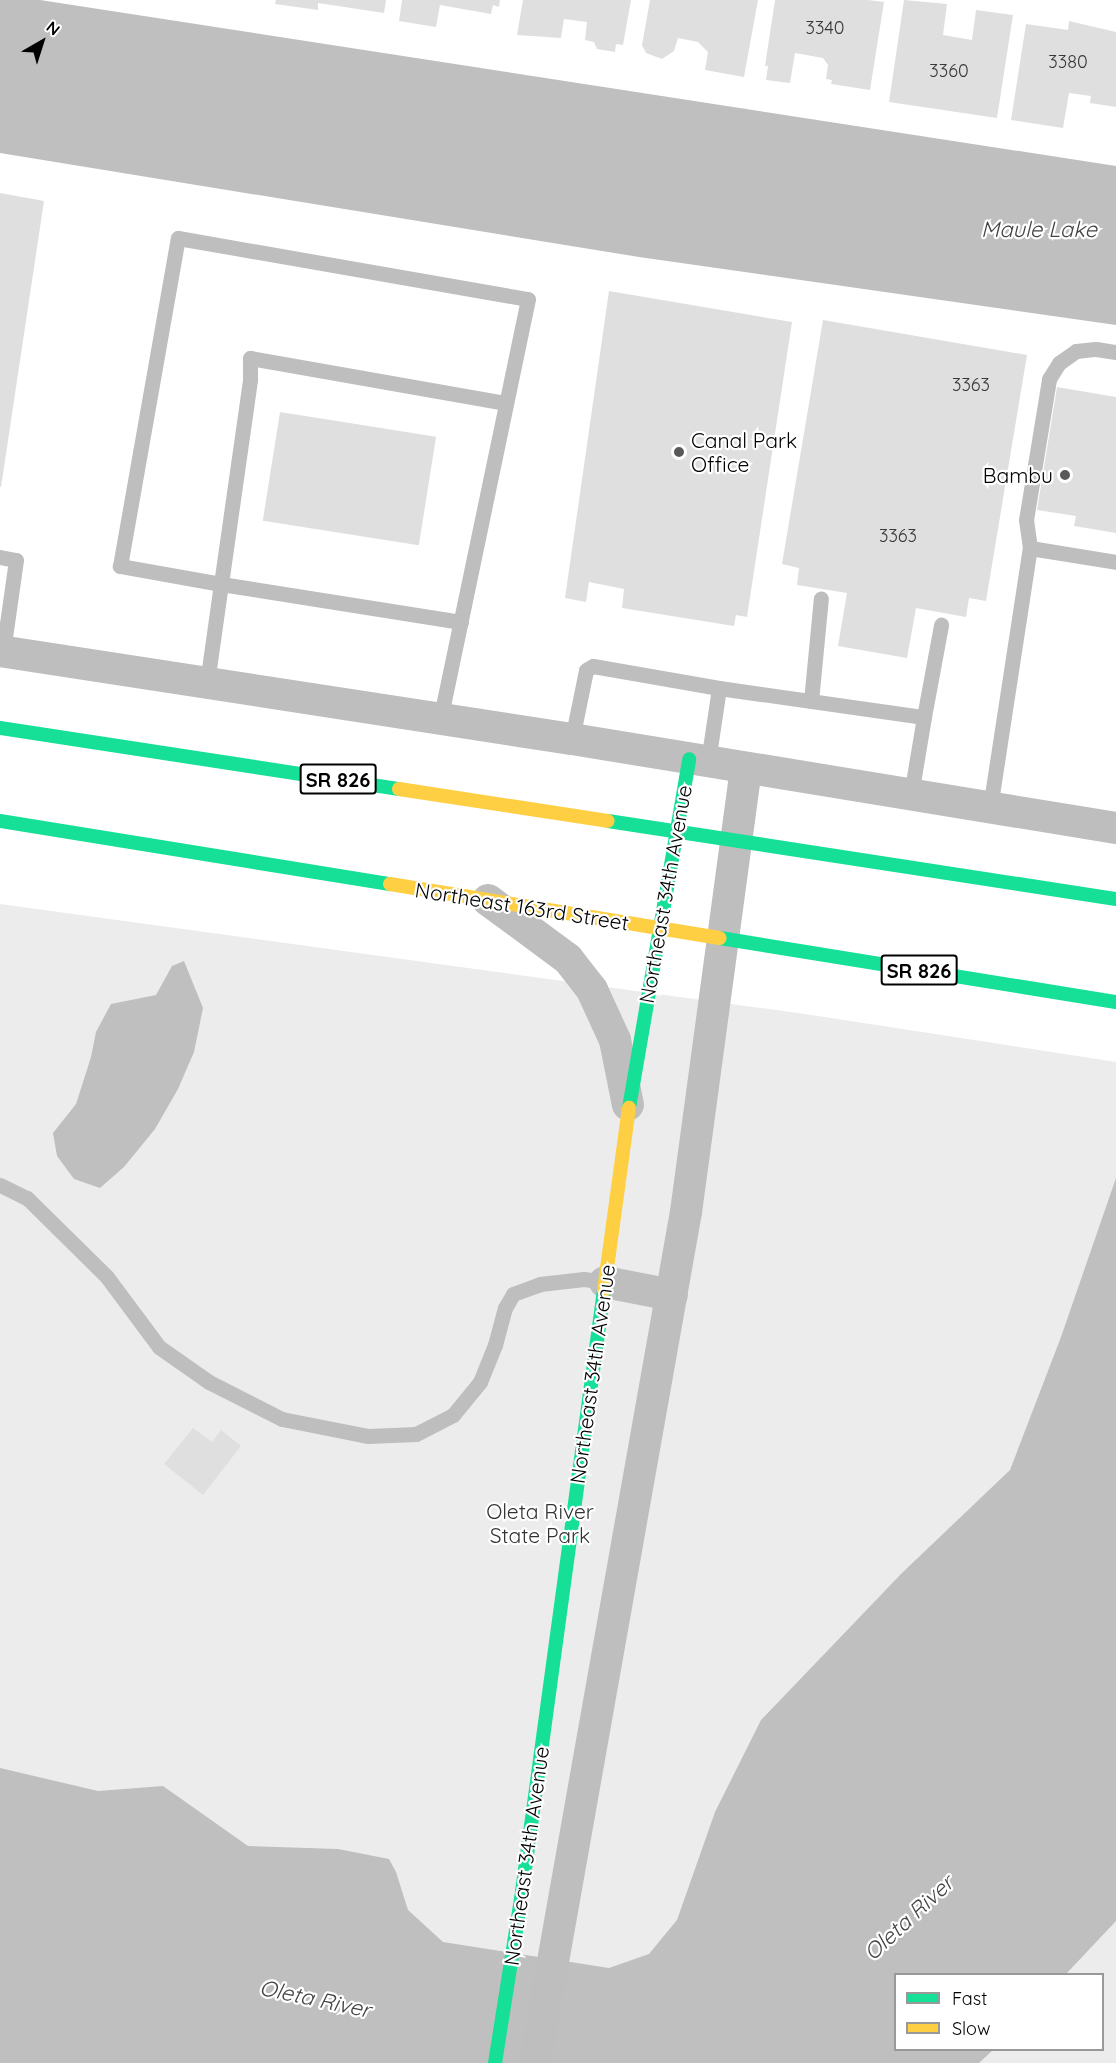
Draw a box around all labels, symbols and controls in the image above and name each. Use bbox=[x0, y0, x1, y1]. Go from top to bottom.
north arrow bbox=[12, 12, 72, 72]
text: N bbox=[42, 17, 64, 39]
house number: 3340 bbox=[805, 17, 845, 39]
house number: 3380 bbox=[1048, 51, 1088, 73]
house number: 3360 bbox=[929, 60, 969, 82]
water label: Maule Lake bbox=[981, 217, 1097, 243]
house number: 3363 bbox=[952, 374, 990, 396]
place label: Canal Park Office bbox=[691, 427, 797, 477]
marker: Canal Park Office bbox=[672, 445, 686, 459]
place label: Bambu bbox=[983, 462, 1053, 488]
marker: Bambu bbox=[1058, 468, 1072, 482]
house number: 3363 bbox=[879, 525, 917, 547]
road number: SR 826 bbox=[299, 762, 377, 796]
street label: Northeast 34th Avenue bbox=[633, 783, 697, 1005]
street label: Northeast 163rd Street bbox=[413, 877, 631, 935]
road number: SR 826 bbox=[880, 953, 958, 987]
street label: Northeast 34th Avenue bbox=[564, 1263, 620, 1485]
park label: Oleta River State Park bbox=[486, 1498, 594, 1548]
street label: Northeast 34th Avenue bbox=[498, 1745, 554, 1967]
water label: Oleta River bbox=[859, 1870, 959, 1966]
legend bbox=[894, 1973, 1104, 2051]
water label: Oleta River bbox=[257, 1974, 373, 2024]
text: Fast bbox=[952, 1987, 987, 2010]
text: Slow bbox=[952, 2017, 990, 2040]

